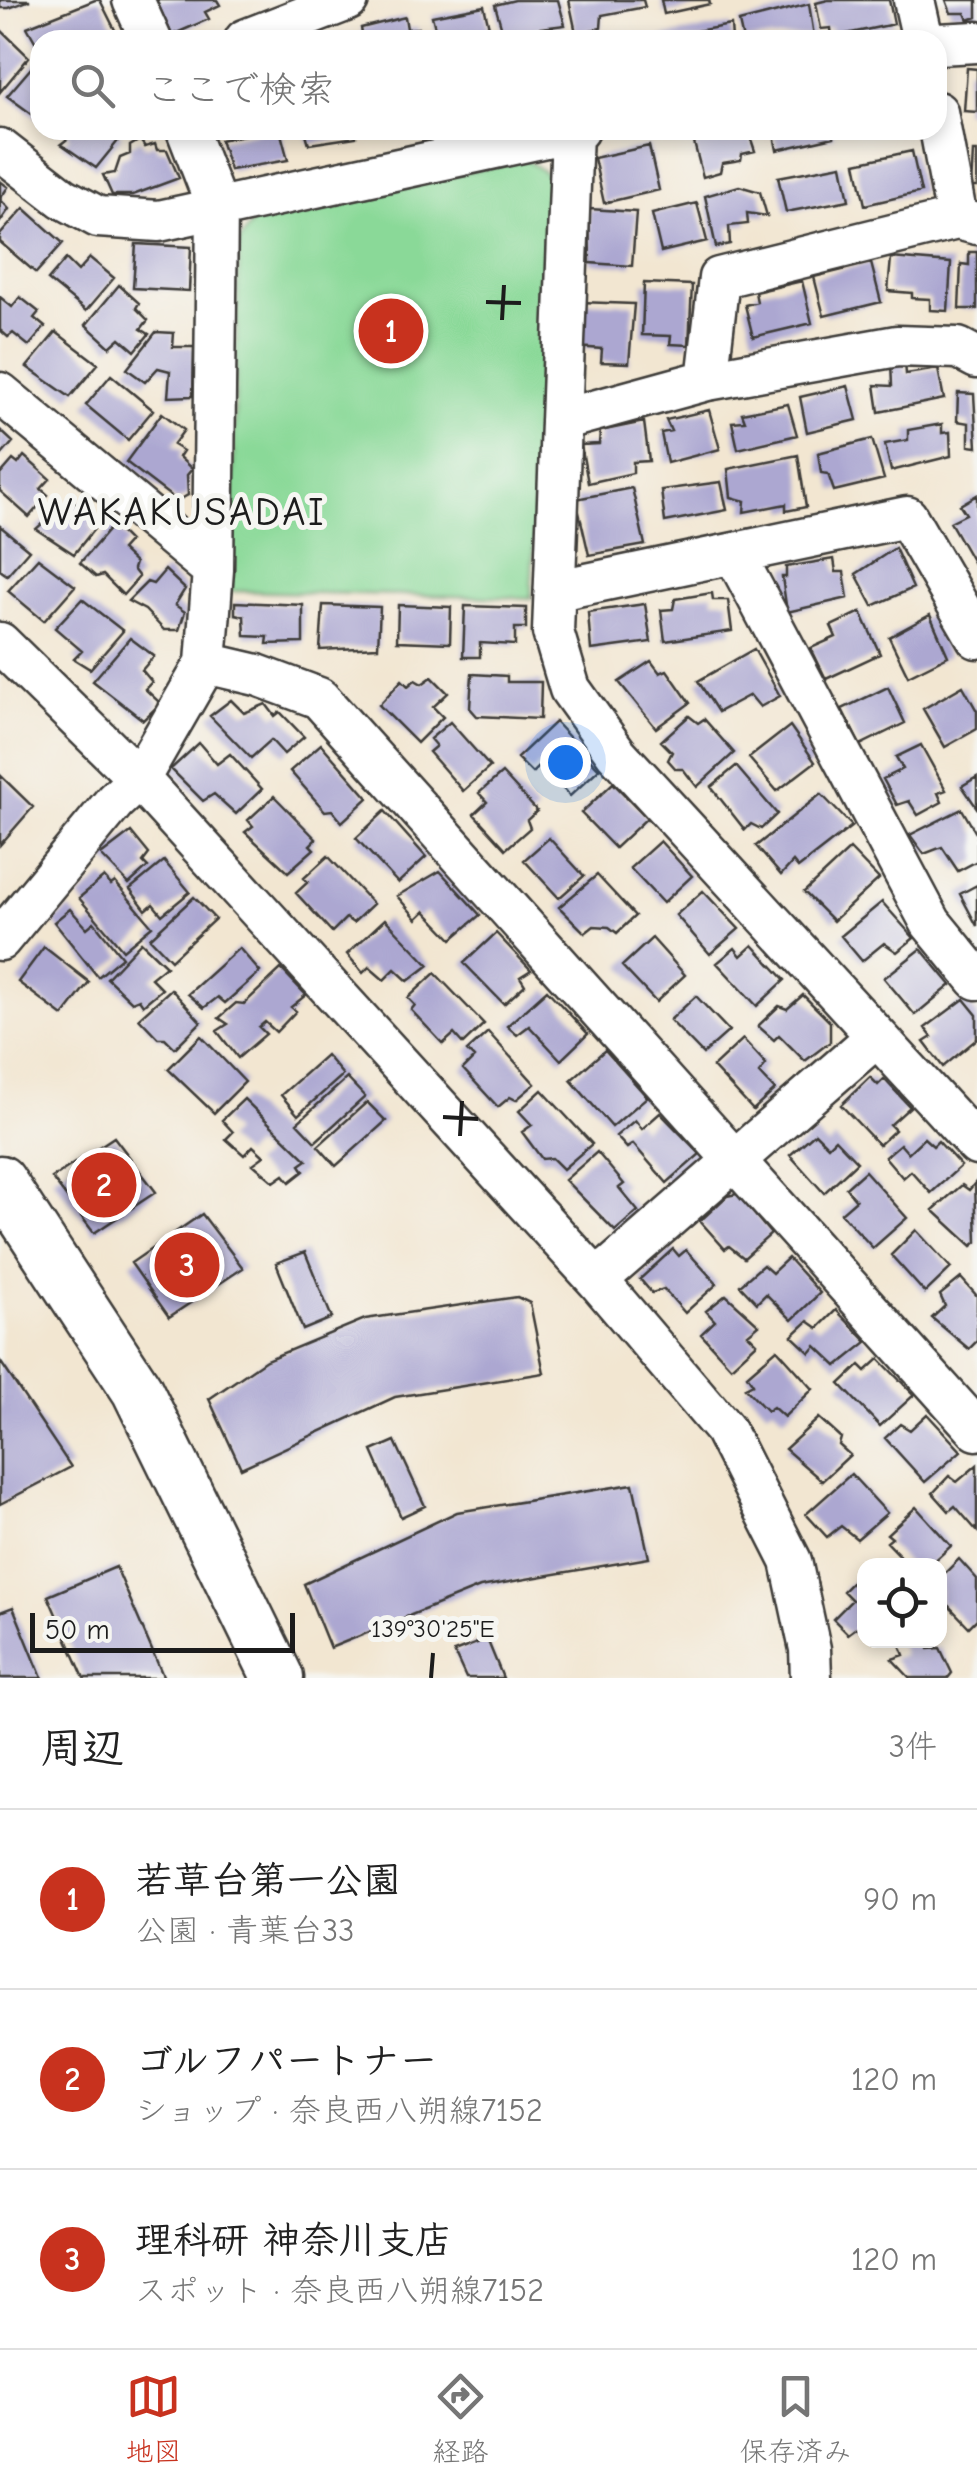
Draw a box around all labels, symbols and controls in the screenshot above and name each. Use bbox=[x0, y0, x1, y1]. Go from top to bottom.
search box bbox=[30, 30, 947, 140]
icon: search bbox=[65, 58, 120, 113]
text: ここで検索 bbox=[145, 68, 335, 112]
pin: 1 bbox=[358, 294, 424, 368]
district label: WAKAKUSADAI bbox=[38, 489, 326, 535]
your location bbox=[540, 737, 591, 788]
pin: 2 bbox=[72, 1148, 136, 1222]
pin: 3 bbox=[154, 1228, 220, 1302]
map controls bbox=[857, 1558, 947, 1648]
button: locate bbox=[857, 1558, 947, 1648]
scale bar bbox=[30, 1608, 295, 1652]
text: 50 m bbox=[45, 1614, 110, 1646]
text: 139°30'25"E bbox=[371, 1614, 495, 1643]
text: 周辺 bbox=[40, 1724, 124, 1773]
text: 3件 bbox=[889, 1728, 937, 1765]
text: 若草台第一公園 bbox=[135, 1859, 401, 1903]
text: 1 bbox=[66, 1881, 79, 1918]
text: 90 m bbox=[863, 1881, 937, 1918]
text: 公園 · 青葉台33 bbox=[135, 1912, 354, 1949]
text: ゴルフパートナー bbox=[135, 2039, 437, 2083]
text: 2 bbox=[65, 2061, 80, 2098]
text: 120 m bbox=[851, 2061, 937, 2098]
text: ショップ · 奈良西八朔線7152 bbox=[135, 2092, 543, 2129]
text: 理科研 神奈川支店 bbox=[135, 2219, 453, 2263]
text: 3 bbox=[65, 2241, 80, 2278]
text: 120 m bbox=[851, 2241, 937, 2278]
text: スポット · 奈良西八朔線7152 bbox=[135, 2272, 544, 2309]
tab: 地図 bbox=[125, 2369, 182, 2469]
tab: 経路 bbox=[432, 2369, 489, 2469]
tab: 保存済み bbox=[739, 2369, 852, 2469]

